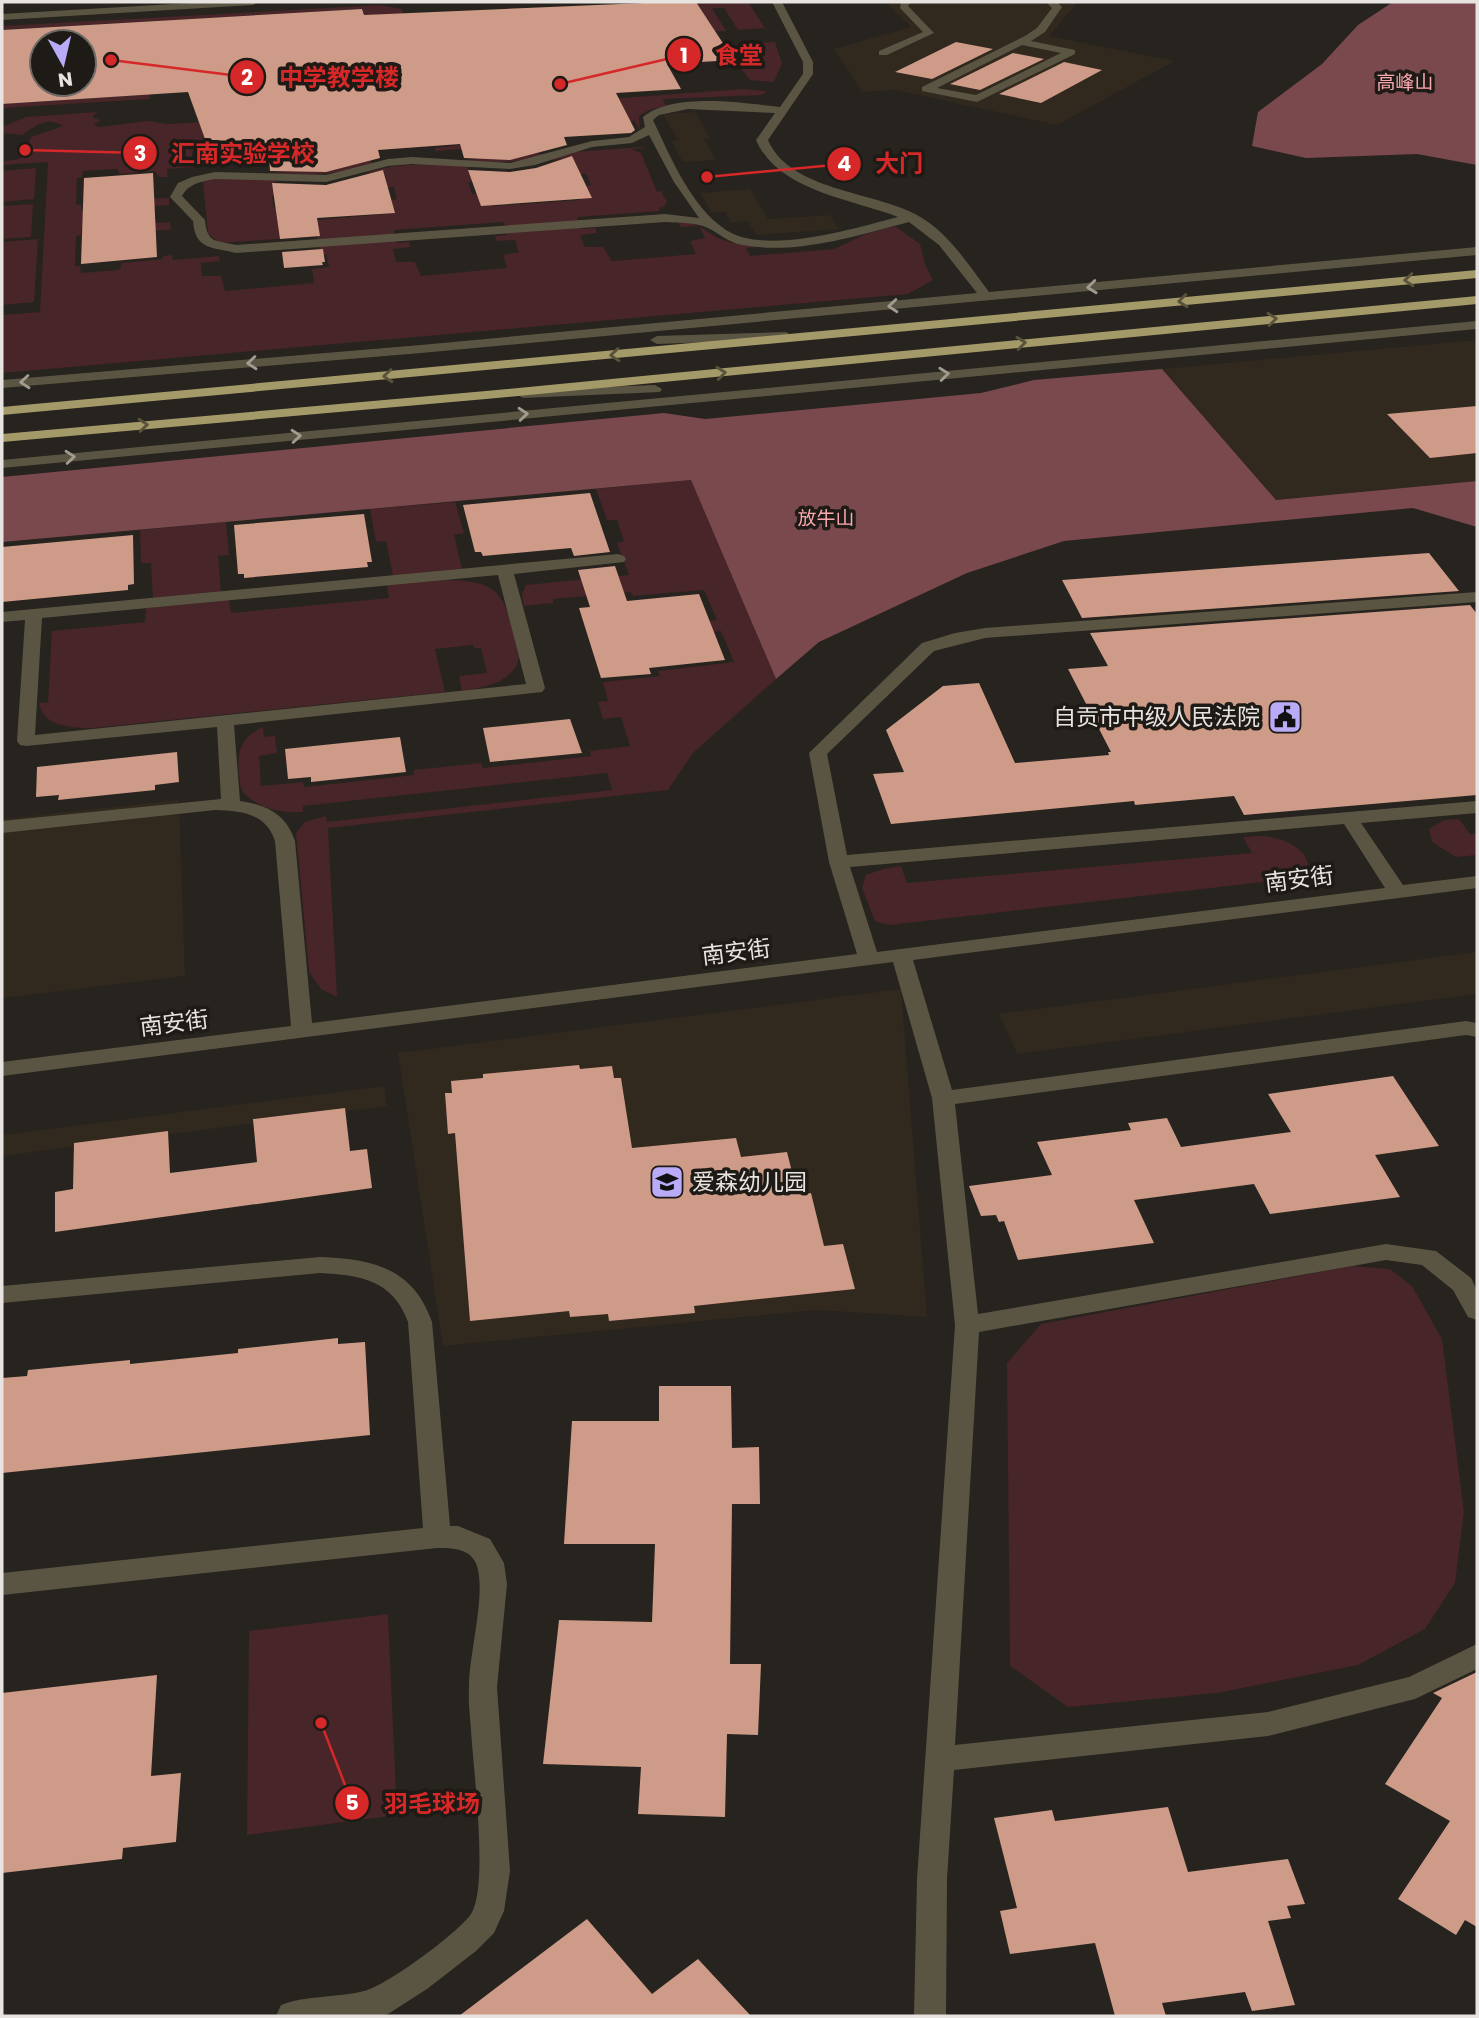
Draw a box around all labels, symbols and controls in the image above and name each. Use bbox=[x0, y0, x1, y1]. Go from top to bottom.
north arrow bbox=[28, 28, 98, 98]
callout: 食堂 bbox=[666, 33, 777, 78]
text: 食堂 bbox=[715, 39, 763, 72]
text: 1 bbox=[680, 41, 688, 70]
callout: 中学教学楼 bbox=[230, 55, 413, 100]
text: 中学教学楼 bbox=[279, 61, 399, 94]
text: 2 bbox=[241, 63, 253, 92]
text: N bbox=[56, 65, 74, 94]
park label: 高峰山 bbox=[1376, 69, 1434, 96]
callout: 汇南实验学校 bbox=[122, 131, 329, 176]
text: 汇南实验学校 bbox=[171, 137, 315, 170]
text: 3 bbox=[134, 139, 146, 168]
callout: 大门 bbox=[826, 141, 937, 186]
text: 大门 bbox=[875, 147, 923, 180]
text: 4 bbox=[837, 149, 851, 178]
one-way arrow bbox=[1403, 272, 1414, 287]
one-way arrow bbox=[1086, 279, 1097, 294]
one-way arrow bbox=[1177, 293, 1188, 308]
one-way arrow bbox=[888, 298, 899, 313]
one-way arrow bbox=[1266, 312, 1277, 327]
one-way arrow bbox=[1015, 336, 1027, 351]
one-way arrow bbox=[609, 347, 620, 362]
one-way arrow bbox=[246, 355, 257, 370]
one-way arrow bbox=[715, 365, 727, 380]
one-way arrow bbox=[938, 367, 950, 382]
one-way arrow bbox=[382, 369, 394, 384]
one-way arrow bbox=[19, 374, 30, 389]
one-way arrow bbox=[517, 407, 528, 422]
one-way arrow bbox=[138, 418, 149, 433]
one-way arrow bbox=[291, 429, 302, 444]
one-way arrow bbox=[64, 450, 76, 465]
park label: 放牛山 bbox=[797, 505, 855, 532]
public building icon: 自贡市中级人民法院 bbox=[1266, 698, 1304, 736]
place label: 自贡市中级人民法院 bbox=[1053, 701, 1260, 733]
street label: 南安街 bbox=[1263, 859, 1335, 899]
street label: 南安街 bbox=[700, 932, 772, 972]
street label: 南安街 bbox=[138, 1003, 210, 1043]
school or university icon: 爱森幼儿园 bbox=[648, 1163, 686, 1201]
place label: 爱森幼儿园 bbox=[692, 1166, 807, 1198]
callout: 羽毛球场 bbox=[335, 1781, 494, 1826]
text: 羽毛球场 bbox=[384, 1787, 480, 1820]
text: 5 bbox=[345, 1788, 359, 1817]

